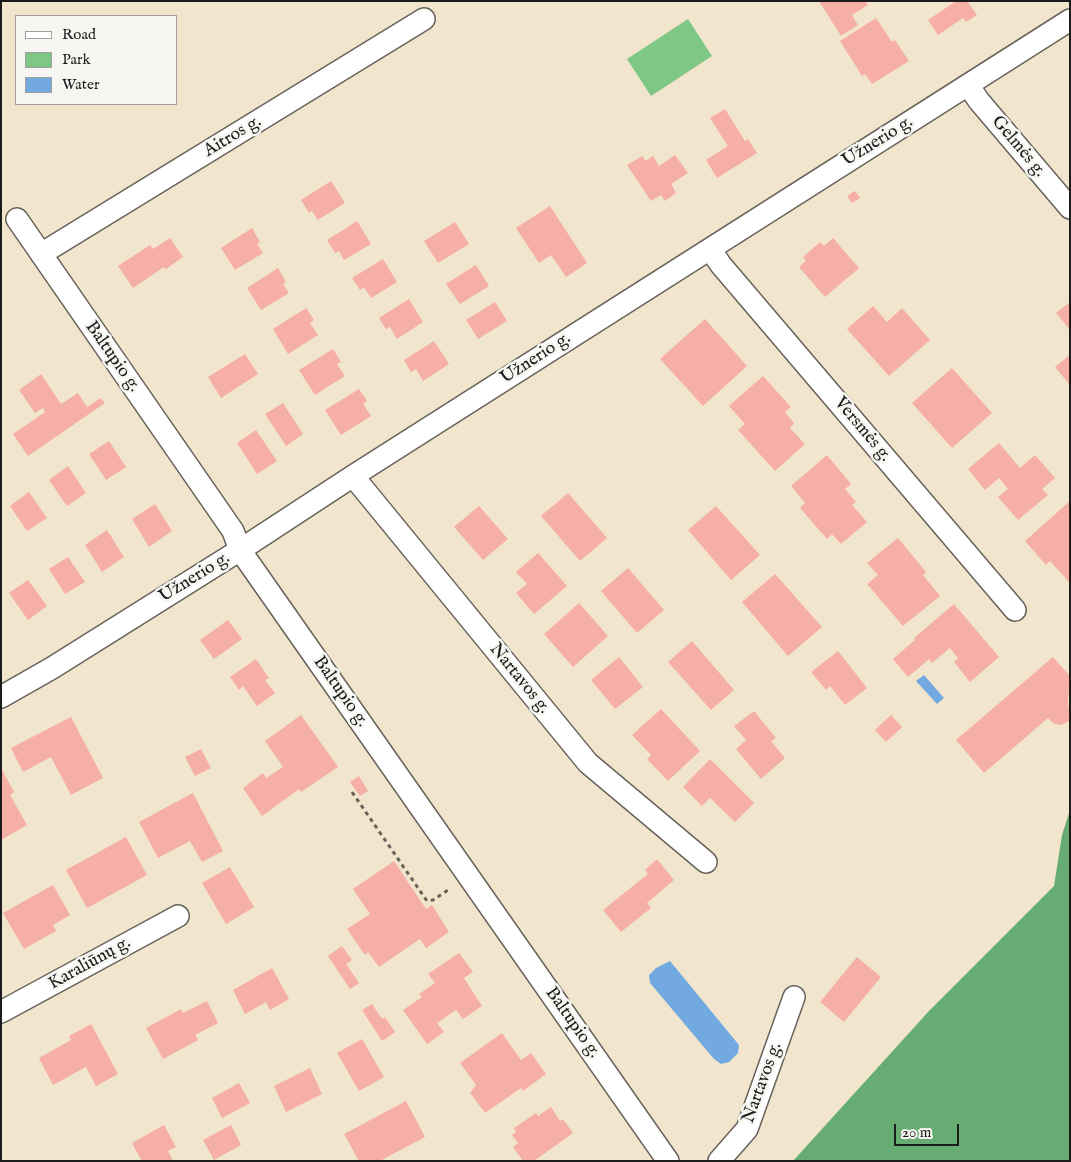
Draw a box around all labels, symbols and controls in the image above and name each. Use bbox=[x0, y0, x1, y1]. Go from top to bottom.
legend bbox=[15, 15, 178, 105]
text: Road bbox=[62, 25, 96, 44]
text: Park bbox=[62, 50, 91, 69]
text: Water bbox=[62, 75, 99, 94]
street label: Aitros g. bbox=[200, 111, 266, 163]
street label: Užnerio g. bbox=[839, 112, 917, 172]
street label: Gelmės g. bbox=[986, 112, 1050, 182]
street label: Baltupio g. bbox=[80, 317, 144, 397]
street label: Užnerio g. bbox=[497, 328, 575, 390]
street label: Versmės g. bbox=[829, 393, 895, 467]
street label: Užnerio g. bbox=[156, 548, 234, 608]
street label: Nartavos g. bbox=[484, 639, 554, 719]
street label: Baltupio g. bbox=[308, 652, 372, 732]
street label: Karaliūnų g. bbox=[45, 933, 135, 995]
street label: Baltupio g. bbox=[540, 983, 604, 1063]
street label: Nartavos g. bbox=[738, 1040, 788, 1126]
scale bar bbox=[896, 1114, 961, 1146]
text: 20 m bbox=[902, 1123, 931, 1142]

